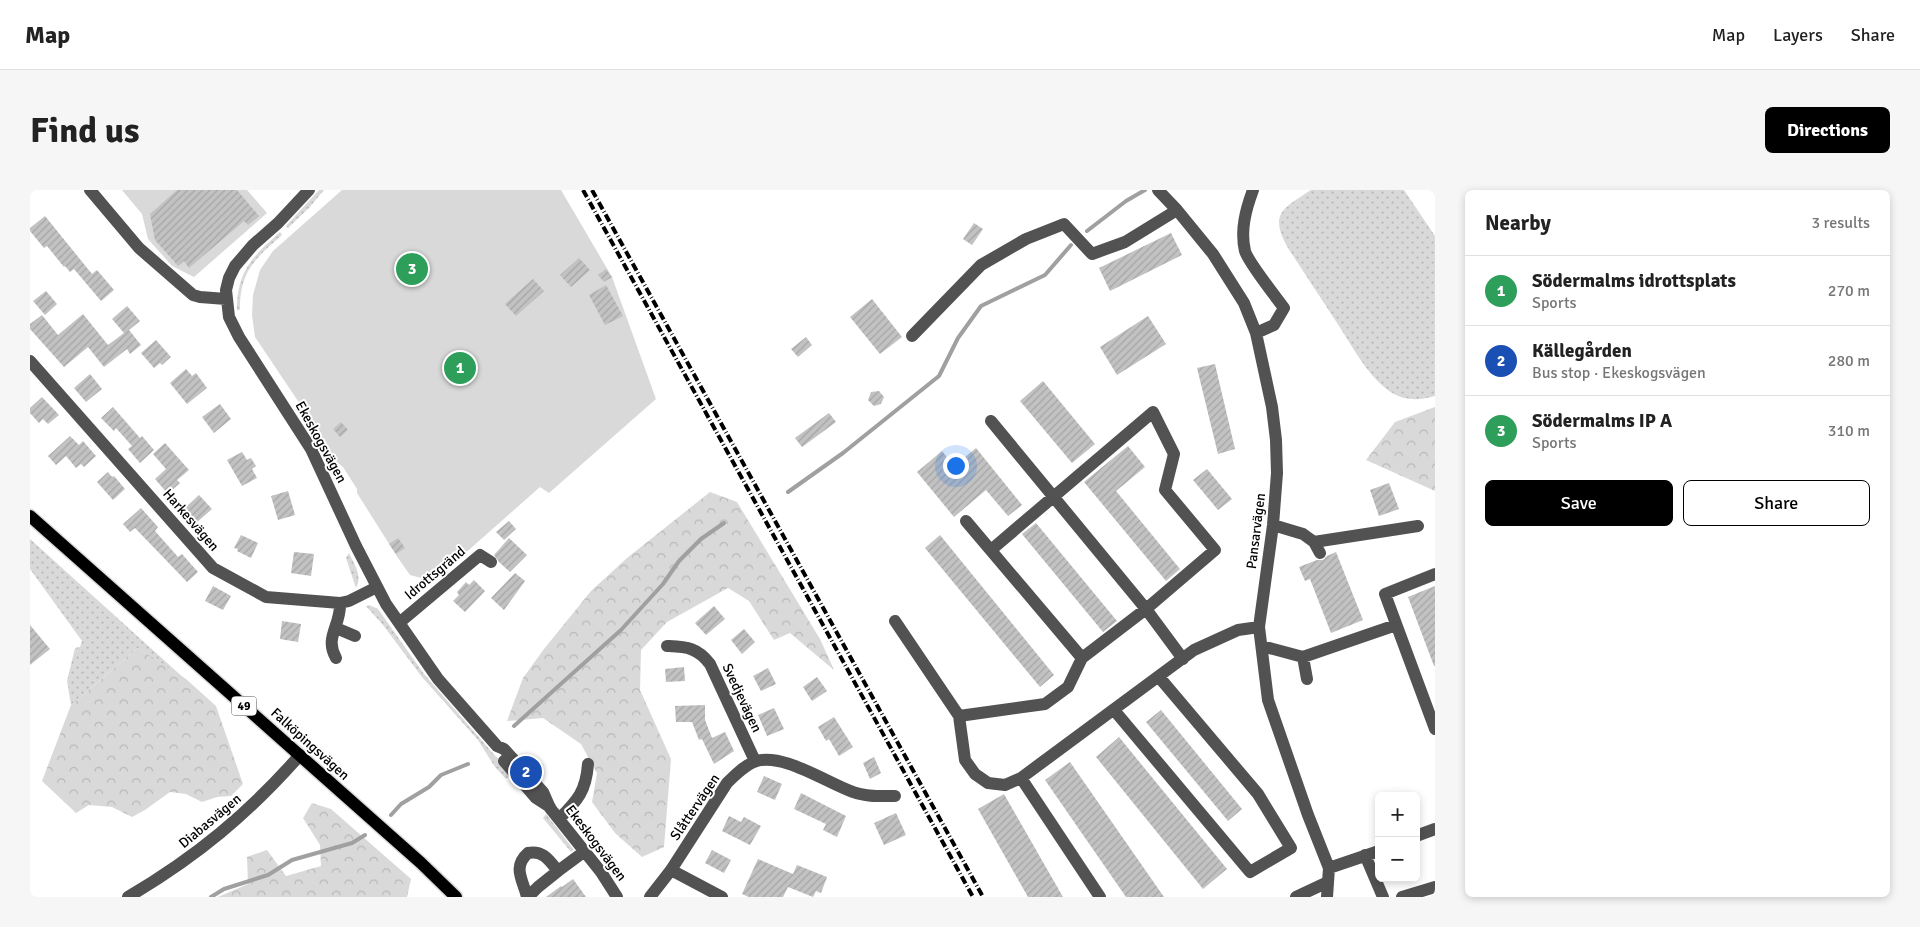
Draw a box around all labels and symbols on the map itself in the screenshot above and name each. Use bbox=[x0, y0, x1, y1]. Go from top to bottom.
pin: 3 bbox=[396, 250, 428, 288]
pin: 1 bbox=[444, 349, 476, 387]
street label: Ekeskogsvägen bbox=[292, 398, 350, 486]
your location bbox=[943, 453, 969, 479]
street label: Harkesvägen bbox=[159, 485, 223, 555]
street label: Pansarvägen bbox=[1243, 492, 1269, 570]
street label: Idrottsgränd bbox=[401, 543, 469, 603]
street label: Svedjevägen bbox=[719, 661, 765, 735]
road number: 49 bbox=[232, 696, 256, 716]
street label: Falköpingsvägen bbox=[267, 704, 353, 784]
pin: 2 bbox=[510, 753, 542, 791]
street label: Slåttervägen bbox=[667, 771, 723, 843]
street label: Diabasvägen bbox=[175, 790, 245, 852]
street label: Ekeskogsvägen bbox=[562, 802, 630, 884]

